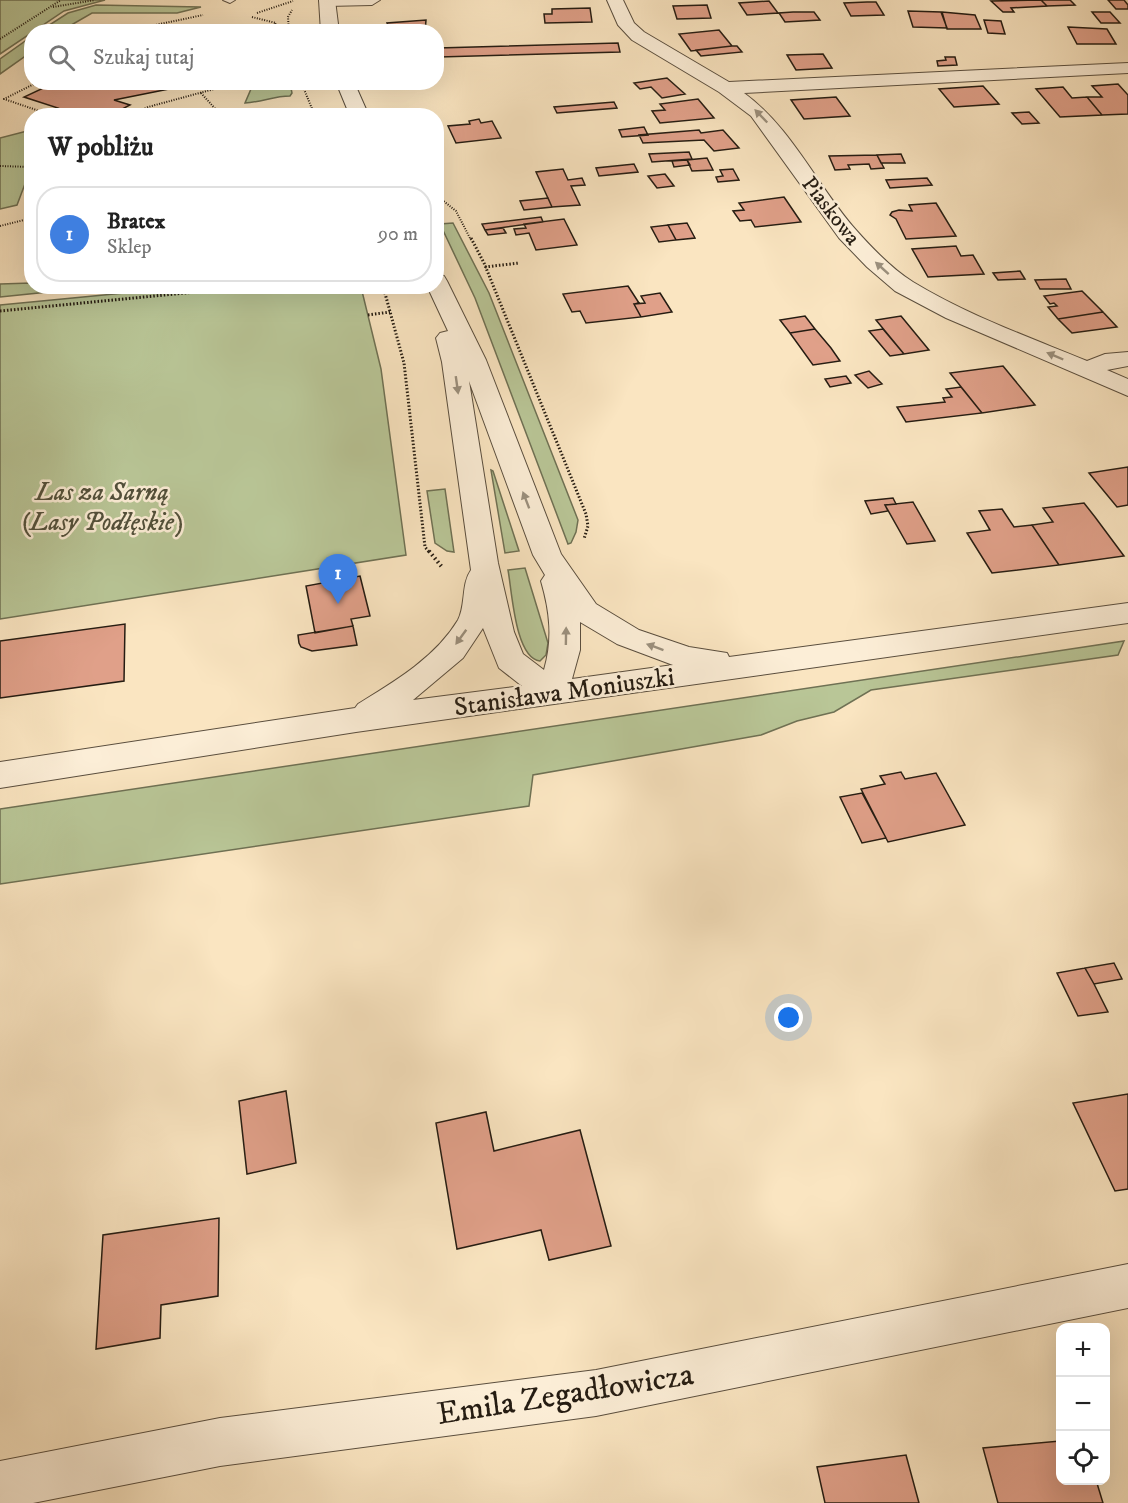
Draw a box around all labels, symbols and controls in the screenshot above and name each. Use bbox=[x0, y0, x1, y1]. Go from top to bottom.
search box bbox=[24, 24, 444, 90]
icon: search bbox=[45, 41, 78, 74]
text: Szukaj tutaj bbox=[93, 44, 194, 71]
one-way arrow bbox=[754, 109, 768, 124]
text: W pobliżu bbox=[48, 131, 153, 164]
street label: Piaskowa bbox=[796, 171, 866, 251]
text: Bratex bbox=[107, 208, 165, 235]
text: 1 bbox=[66, 222, 73, 247]
text: 90 m bbox=[378, 222, 418, 247]
text: Sklep bbox=[107, 235, 152, 260]
one-way arrow bbox=[875, 262, 890, 275]
one-way arrow bbox=[1046, 351, 1064, 361]
one-way arrow bbox=[453, 375, 462, 394]
park label: Las za Sarną (Lasy Podłęskie) bbox=[22, 476, 183, 539]
one-way arrow bbox=[521, 491, 531, 509]
pin: 1 bbox=[318, 554, 358, 604]
one-way arrow bbox=[561, 627, 571, 646]
one-way arrow bbox=[455, 629, 467, 645]
one-way arrow bbox=[646, 641, 664, 651]
street label: Stanisława Moniuszki bbox=[452, 661, 677, 724]
your location bbox=[774, 1003, 803, 1032]
map controls bbox=[1056, 1323, 1110, 1485]
button: + bbox=[1056, 1323, 1110, 1377]
street label: Emila Zegadłowicza bbox=[434, 1355, 697, 1435]
button: − bbox=[1056, 1377, 1110, 1431]
button: locate bbox=[1056, 1431, 1110, 1485]

